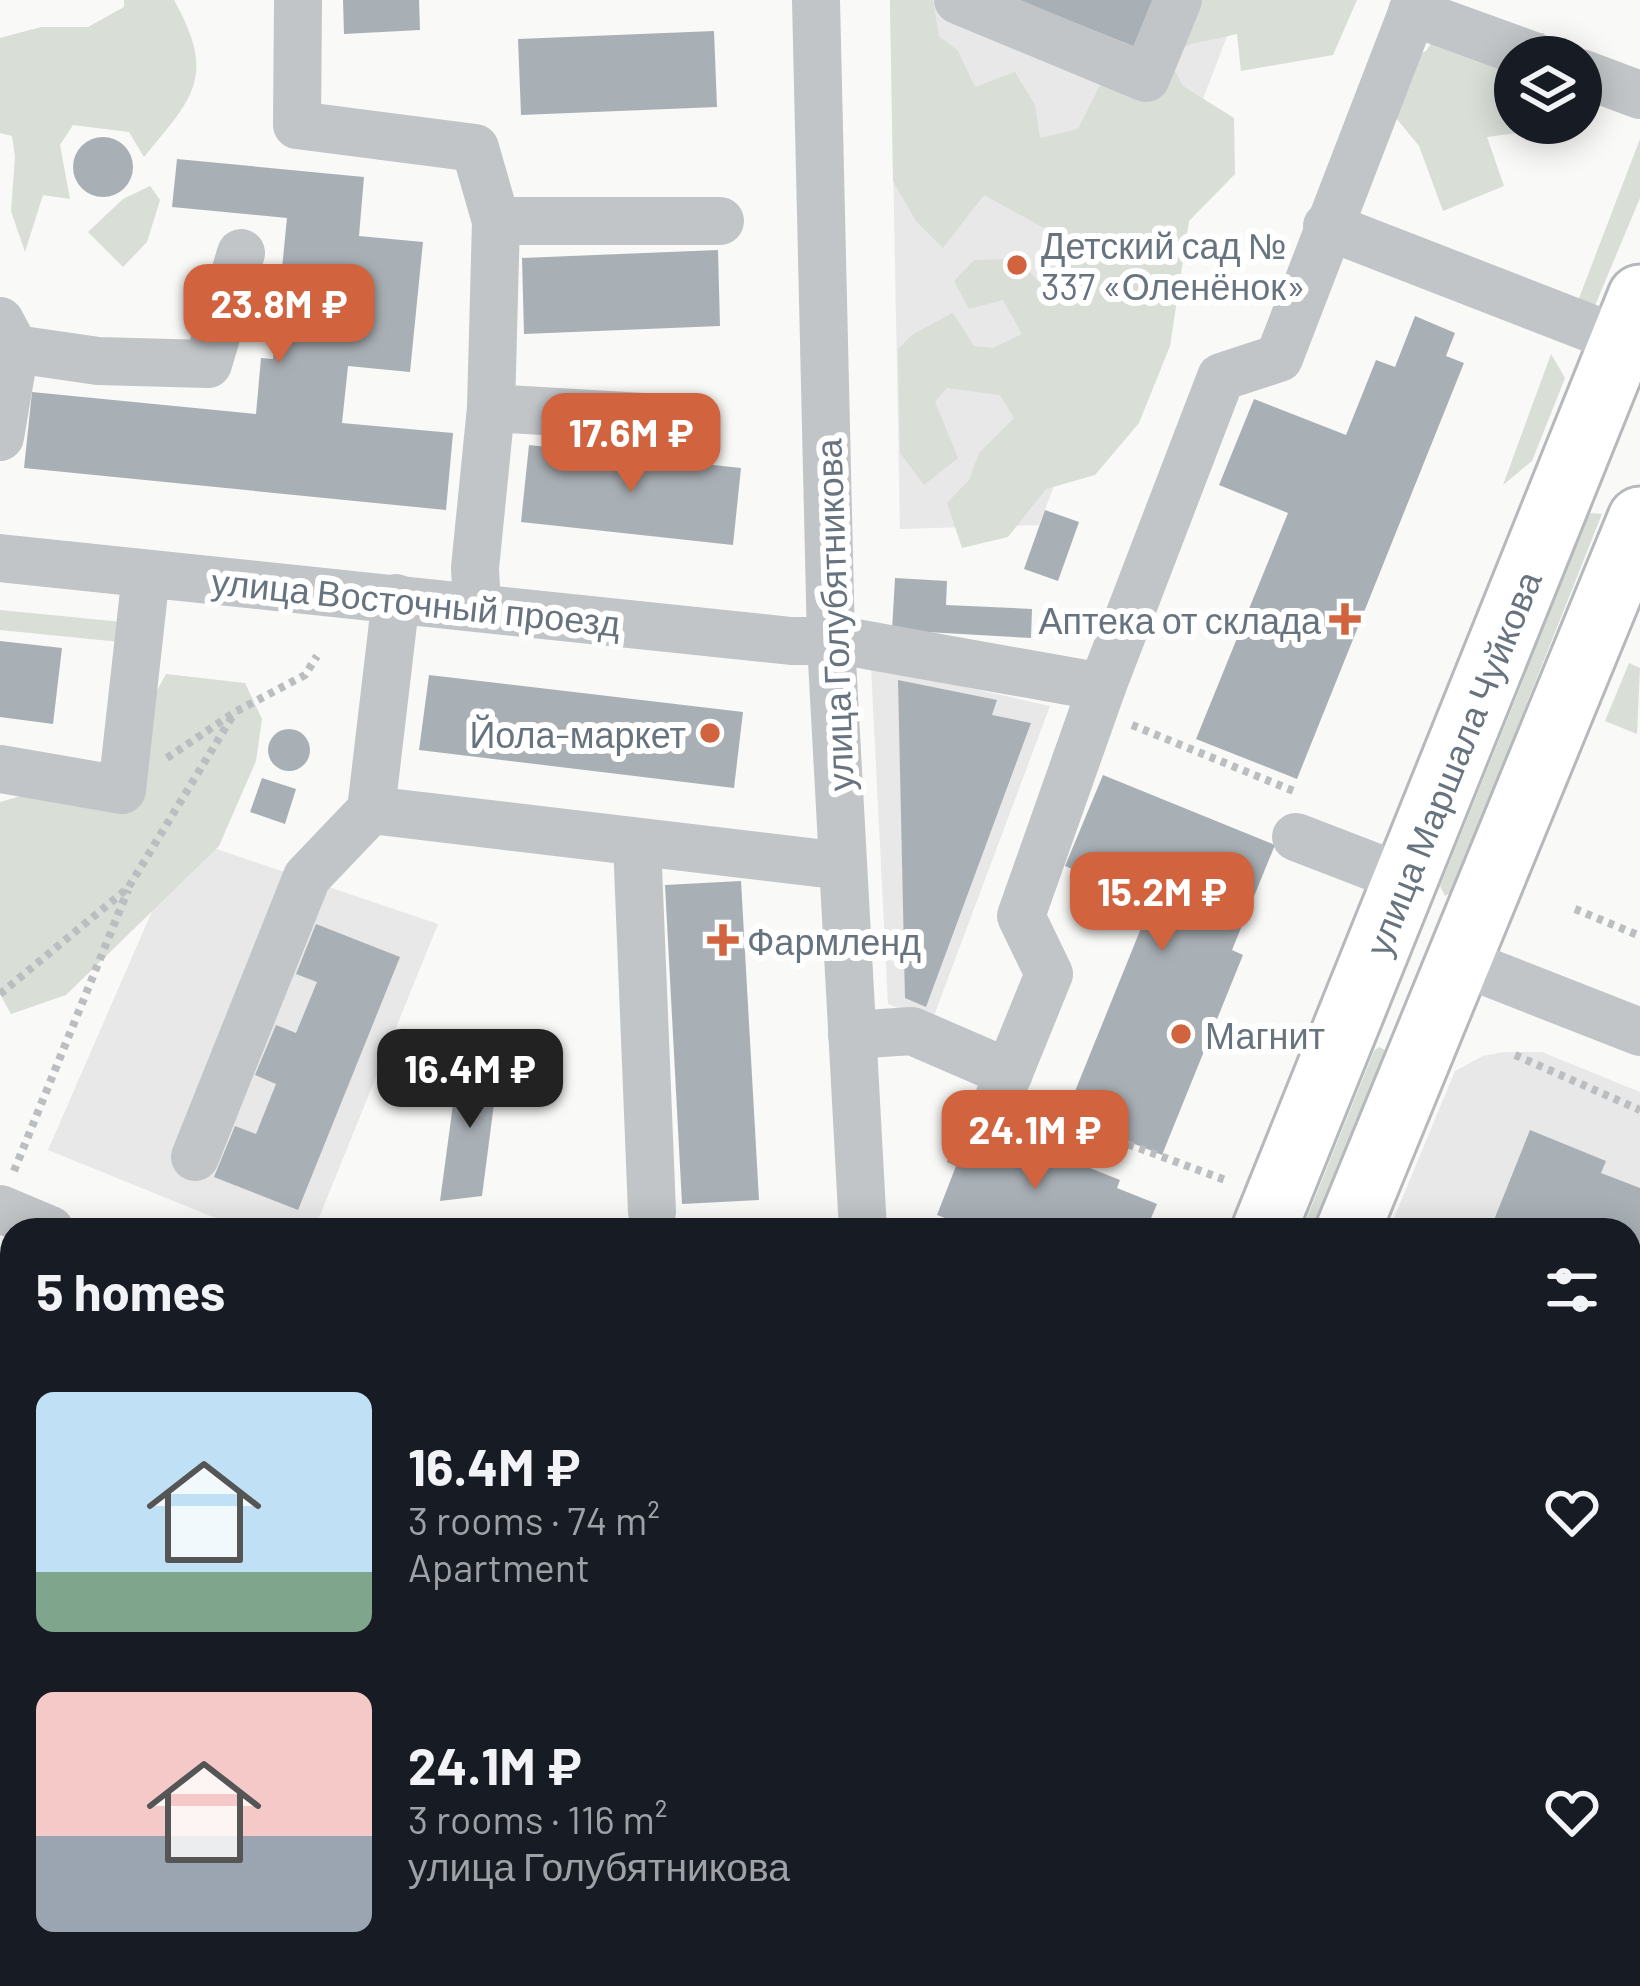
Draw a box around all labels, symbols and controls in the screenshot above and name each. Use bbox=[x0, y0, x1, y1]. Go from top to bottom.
map controls bbox=[1494, 36, 1602, 144]
button: layers bbox=[1494, 36, 1602, 144]
place label: Детский сад № 337 «Оленёнок» bbox=[1041, 223, 1305, 307]
marker: Детский сад № 337 «Оленёнок» bbox=[1004, 252, 1030, 278]
pin: 23.8M ₽ bbox=[168, 264, 390, 366]
text: 23.8M ₽ bbox=[210, 279, 348, 326]
pin: 17.6M ₽ bbox=[520, 393, 742, 495]
text: 17.6M ₽ bbox=[568, 408, 694, 455]
street label: улица Голубятникова bbox=[805, 437, 862, 792]
street label: улица Восточный проезд bbox=[209, 558, 623, 645]
street label: улица Маршала Чуйкова bbox=[1355, 564, 1550, 962]
place label: Аптека от склада bbox=[1038, 598, 1322, 642]
marker: Аптека от склада bbox=[1332, 606, 1358, 632]
place label: Йола-маркет bbox=[469, 712, 686, 756]
marker: Йола-маркет bbox=[697, 720, 723, 746]
pin: 15.2M ₽ bbox=[1051, 852, 1273, 954]
text: 15.2M ₽ bbox=[1097, 867, 1227, 914]
place label: Фармленд bbox=[747, 919, 921, 963]
marker: Фармленд bbox=[710, 927, 736, 953]
place label: Магнит bbox=[1205, 1013, 1325, 1056]
marker: Магнит bbox=[1168, 1021, 1194, 1047]
pin: 16.4M ₽ bbox=[359, 1029, 581, 1131]
text: 16.4M ₽ bbox=[404, 1044, 536, 1091]
pin: 24.1M ₽ bbox=[924, 1090, 1146, 1192]
text: 24.1M ₽ bbox=[969, 1105, 1101, 1152]
icon: filters bbox=[1539, 1257, 1605, 1323]
text: 5 homes bbox=[36, 1260, 225, 1321]
text: 16.4M ₽ bbox=[408, 1435, 580, 1496]
icon: home bbox=[132, 1440, 276, 1584]
icon: heart bbox=[1539, 1479, 1605, 1545]
text: 3 rooms · 74 m² bbox=[408, 1496, 660, 1543]
text: Apartment bbox=[408, 1543, 590, 1590]
text: 24.1M ₽ bbox=[408, 1734, 582, 1795]
icon: home bbox=[132, 1740, 276, 1884]
icon: heart bbox=[1539, 1779, 1605, 1845]
text: 3 rooms · 116 m² bbox=[408, 1795, 667, 1842]
text: улица Голубятникова bbox=[408, 1842, 790, 1889]

